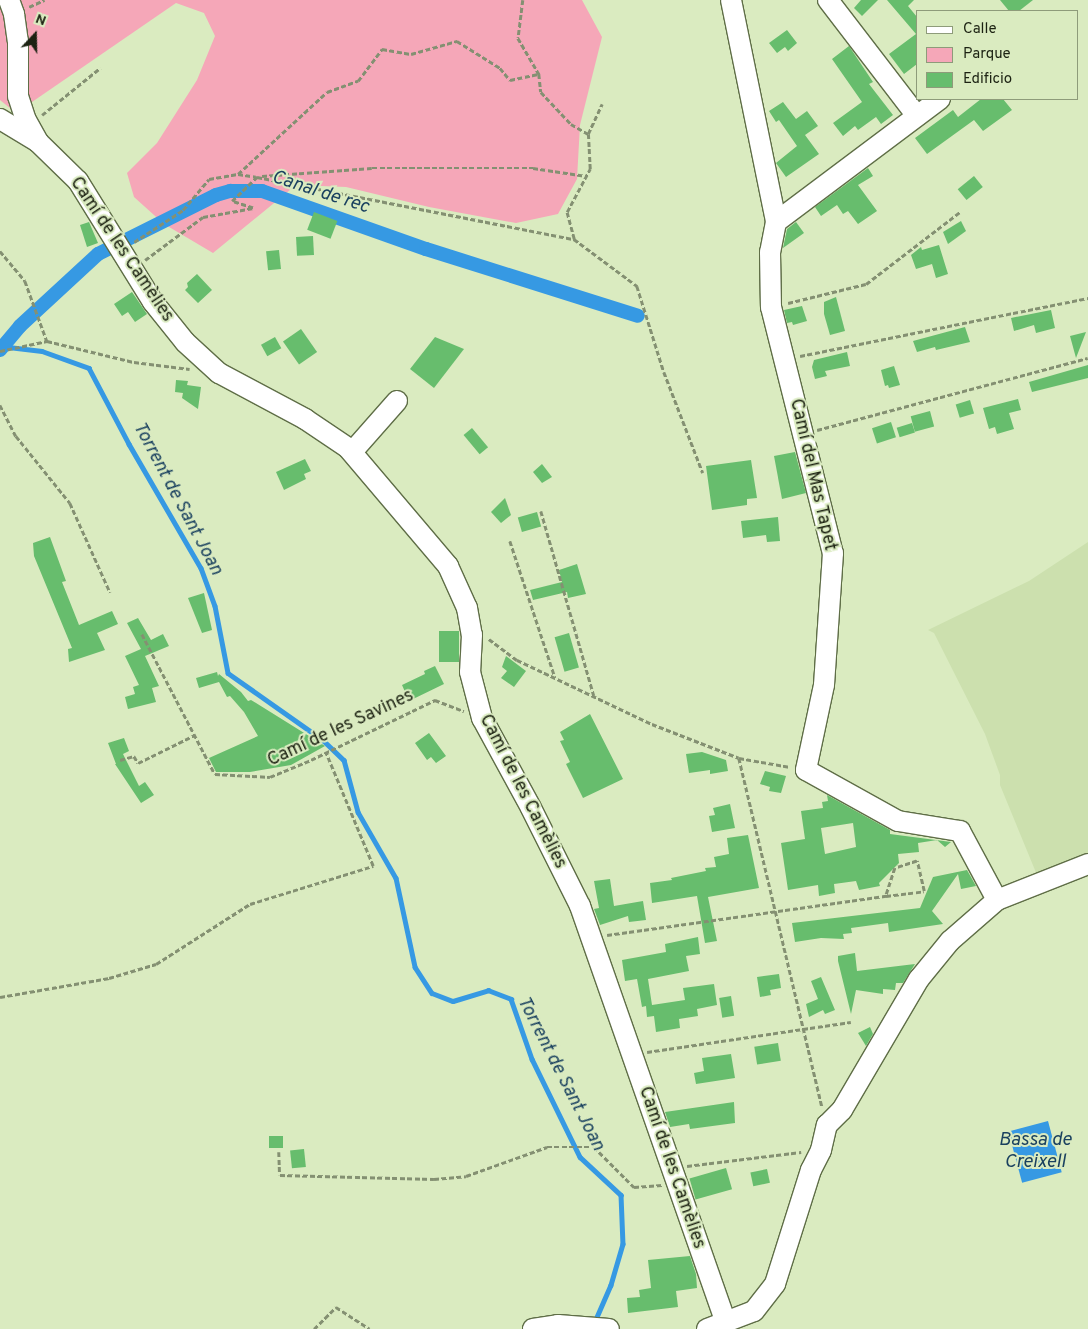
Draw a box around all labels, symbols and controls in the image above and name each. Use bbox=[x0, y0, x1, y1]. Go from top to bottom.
north arrow bbox=[10, 10, 60, 60]
legend bbox=[916, 10, 1078, 100]
text: N bbox=[33, 11, 48, 30]
text: Calle bbox=[963, 20, 997, 39]
text: Parque bbox=[963, 45, 1011, 64]
text: Edificio bbox=[963, 70, 1012, 89]
water label: Canal de rec bbox=[268, 167, 372, 219]
street label: Camí de les Camèlies bbox=[64, 173, 178, 327]
street label: Camí del Mas Tapet bbox=[784, 397, 840, 553]
water label: Torrent de Sant Joan bbox=[127, 418, 227, 580]
street label: Camí de les Savines bbox=[265, 686, 417, 772]
street label: Camí de les Camèlies bbox=[474, 711, 570, 873]
water label: Torrent de Sant Joan bbox=[511, 993, 609, 1155]
street label: Camí de les Camèlies bbox=[633, 1084, 709, 1252]
water label: Bassa de Creixell bbox=[998, 1130, 1072, 1174]

